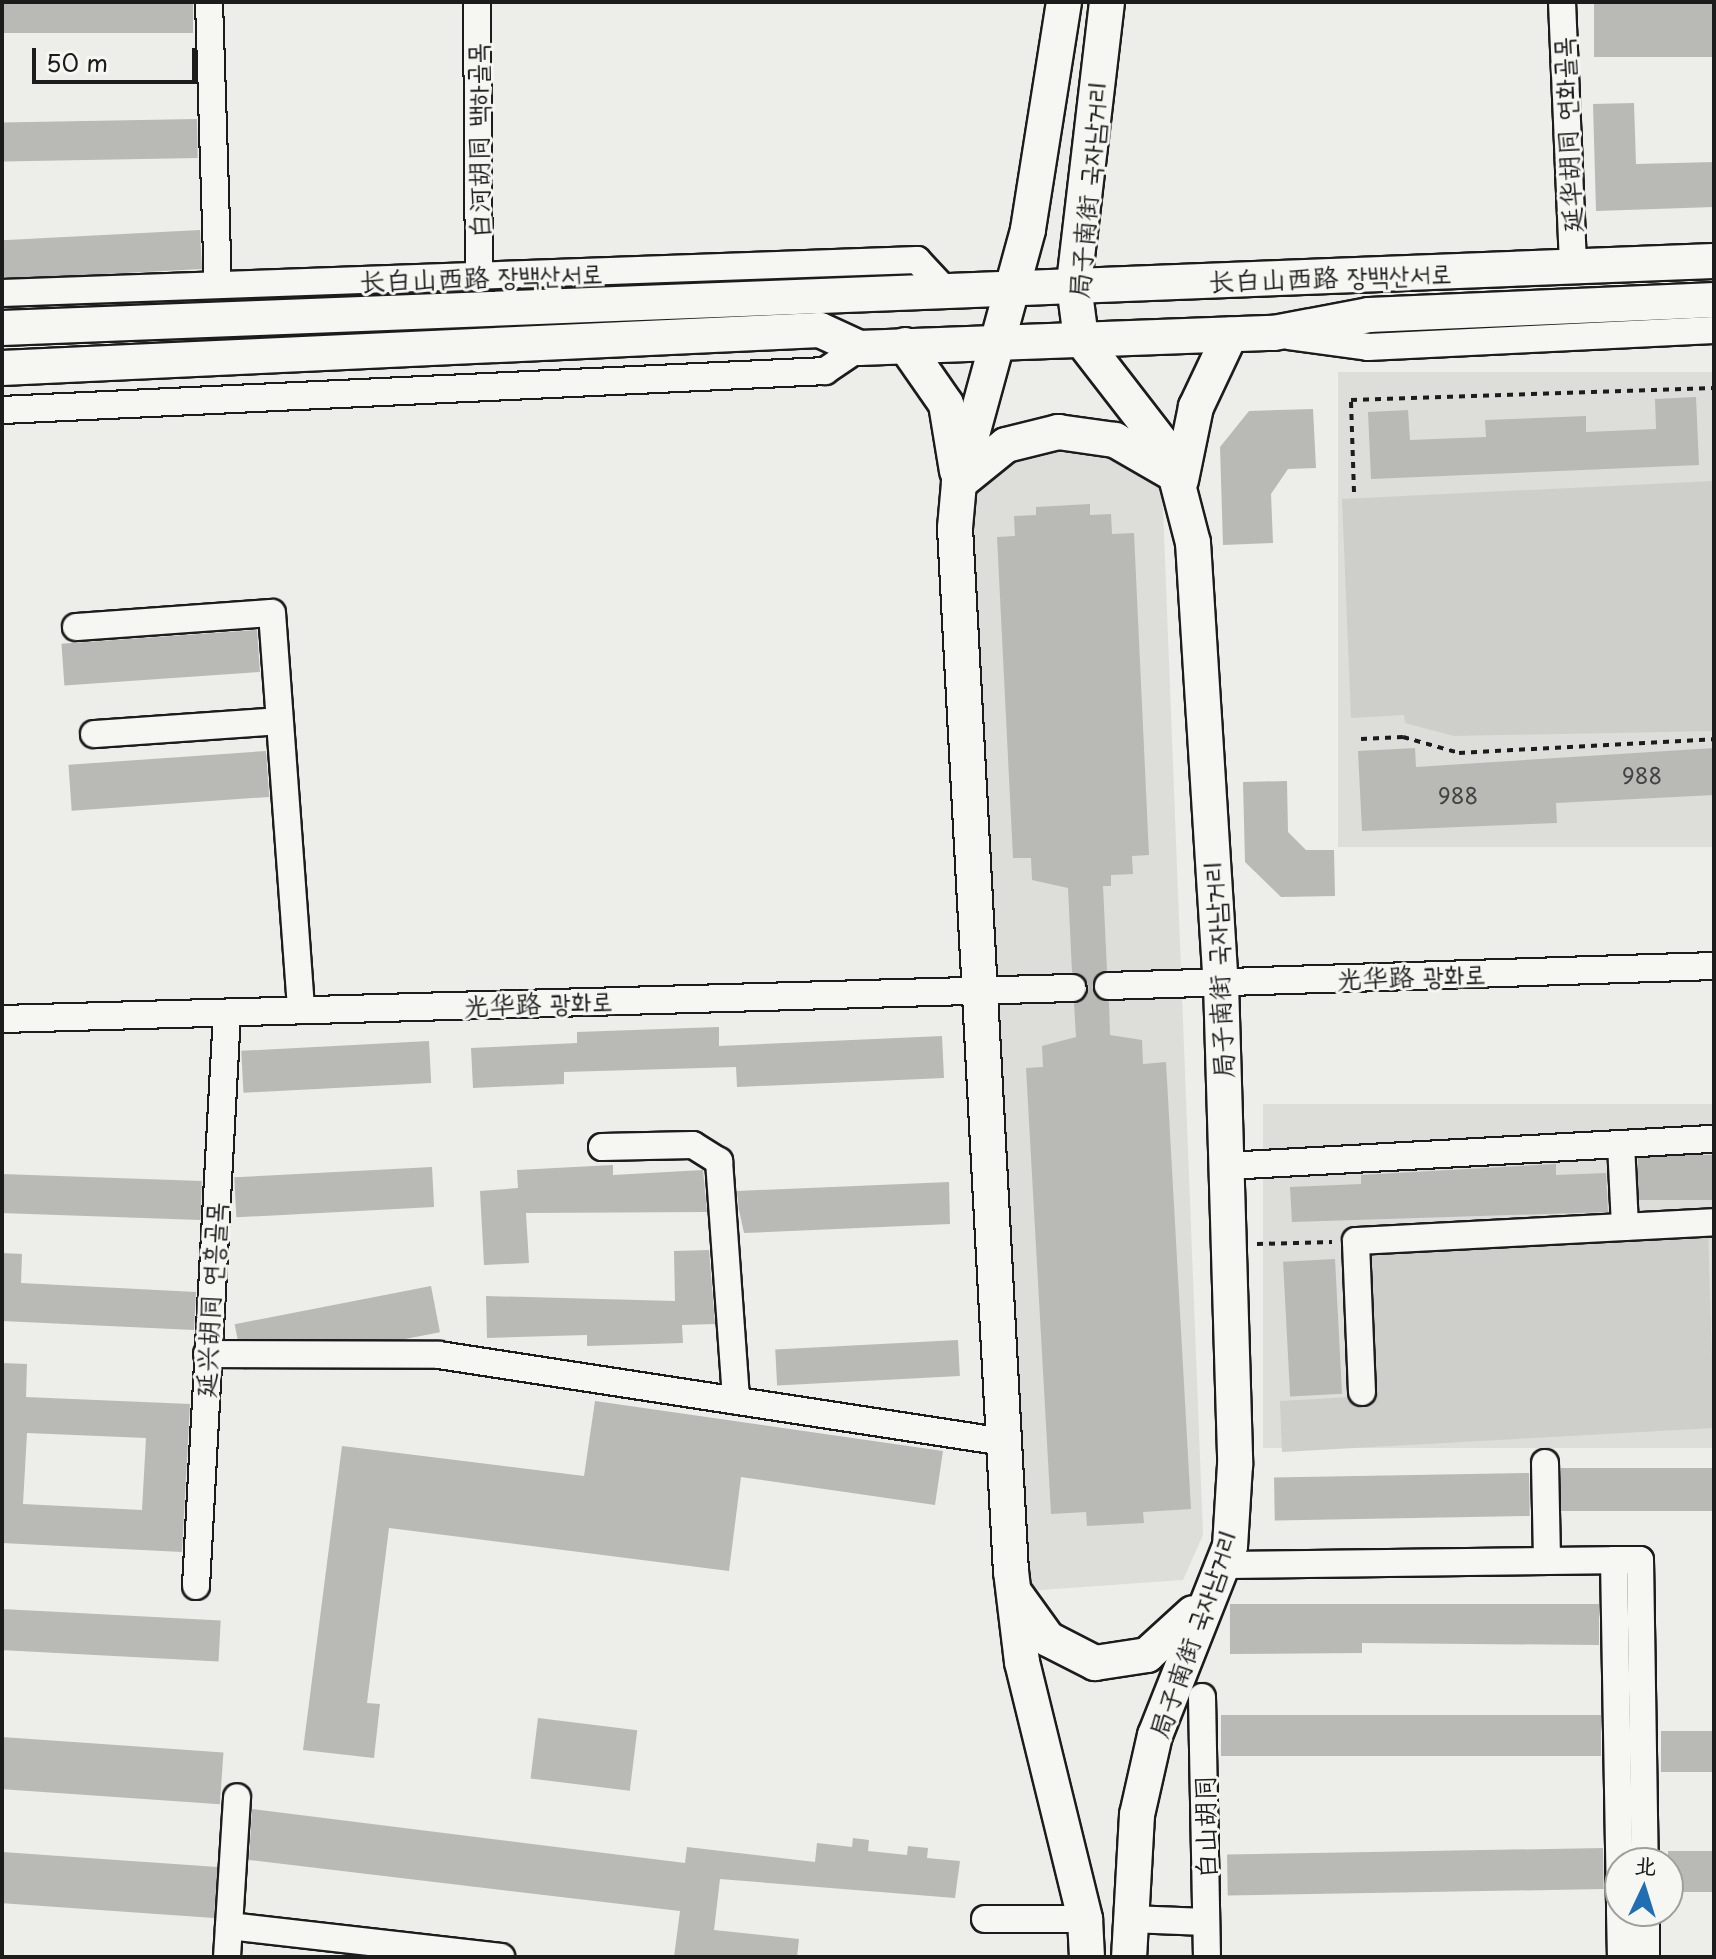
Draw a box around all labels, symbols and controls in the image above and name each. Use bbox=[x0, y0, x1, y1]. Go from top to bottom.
scale bar bbox=[36, 32, 200, 82]
street label: 延华胡同 연화골목 bbox=[1546, 36, 1588, 234]
street label: 白河胡同 백하골목 bbox=[461, 43, 495, 239]
text: 50 m bbox=[46, 44, 108, 80]
street label: 局子南街 국자남거리 bbox=[1063, 81, 1113, 299]
street label: 长白山西路 장백산서로 bbox=[359, 257, 603, 297]
street label: 长白山西路 장백산서로 bbox=[1208, 257, 1452, 297]
house number: 988 bbox=[1622, 762, 1662, 788]
house number: 988 bbox=[1438, 782, 1478, 808]
street label: 局子南街 국자남거리 bbox=[1197, 861, 1239, 1079]
street label: 光华路 광화로 bbox=[1336, 958, 1486, 994]
street label: 光华路 광화로 bbox=[463, 985, 613, 1021]
street label: 延兴胡同 연흥골목 bbox=[189, 1201, 231, 1399]
street label: 局子南街 국자남거리 bbox=[1143, 1526, 1243, 1742]
street label: 白山胡同 bbox=[1188, 1775, 1222, 1879]
north arrow bbox=[1604, 1847, 1684, 1927]
text: 北 bbox=[1633, 1847, 1658, 1882]

